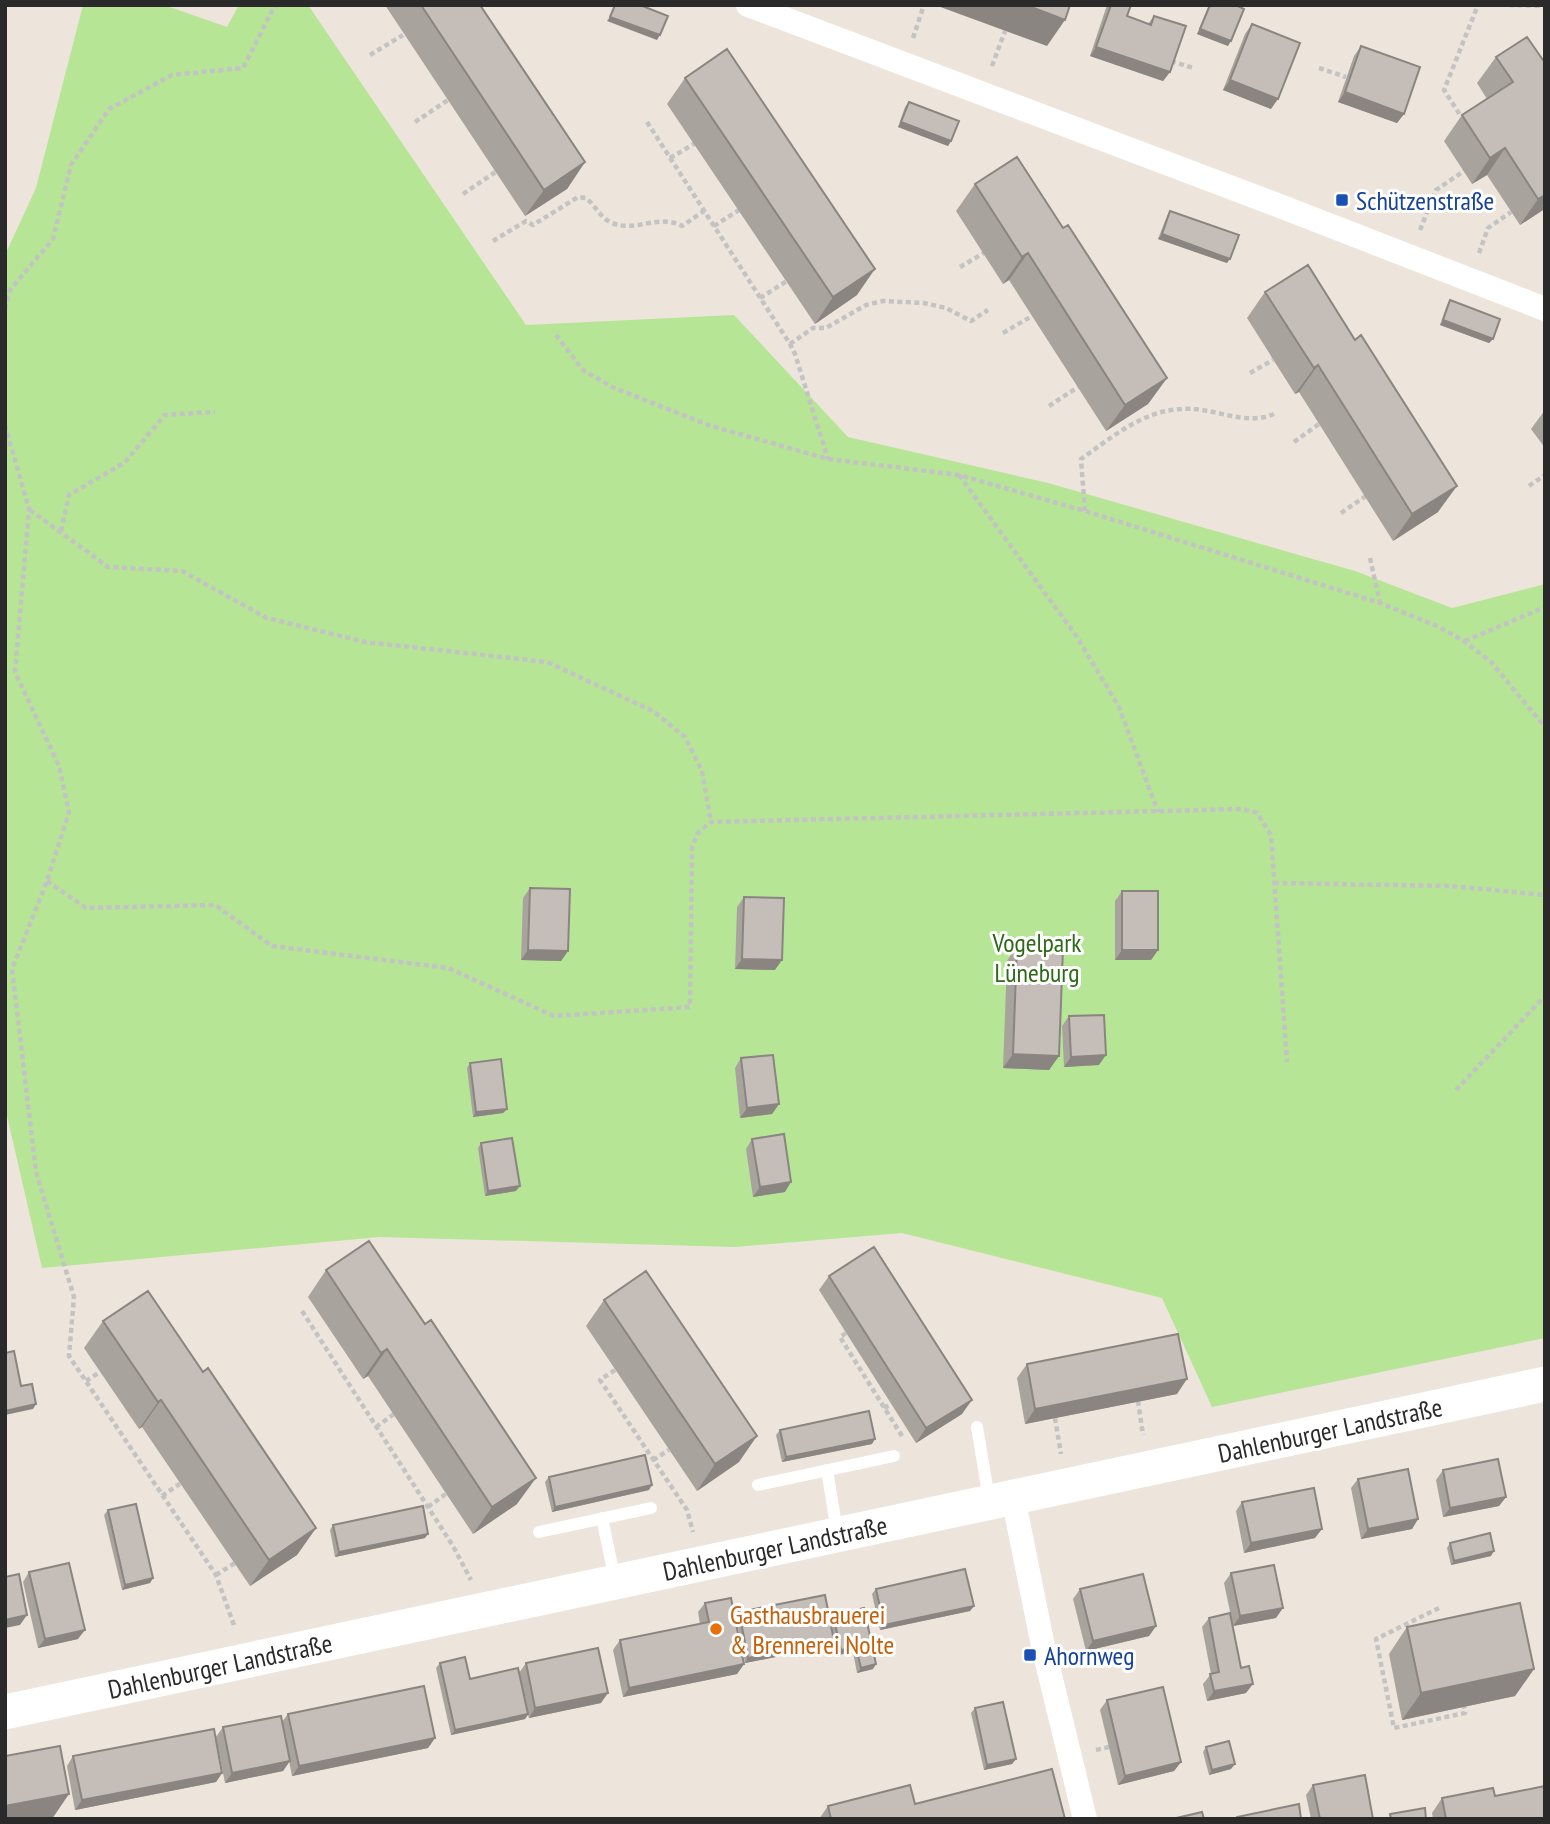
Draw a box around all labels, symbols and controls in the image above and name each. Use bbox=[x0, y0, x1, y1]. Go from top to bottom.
place label: Schützenstraße bbox=[1356, 184, 1494, 217]
marker: Schützenstraße bbox=[1334, 192, 1350, 208]
park label: Vogelpark Lüneburg bbox=[992, 926, 1081, 989]
street label: Dahlenburger Landstraße bbox=[1215, 1390, 1445, 1470]
street label: Dahlenburger Landstraße bbox=[660, 1508, 890, 1588]
place label: Gasthausbrauerei & Brennerei Nolte bbox=[730, 1598, 894, 1661]
marker: Gasthausbrauerei & Brennerei Nolte bbox=[708, 1621, 724, 1637]
street label: Dahlenburger Landstraße bbox=[105, 1626, 335, 1706]
place label: Ahornweg bbox=[1044, 1639, 1134, 1672]
marker: Ahornweg bbox=[1022, 1647, 1038, 1663]

